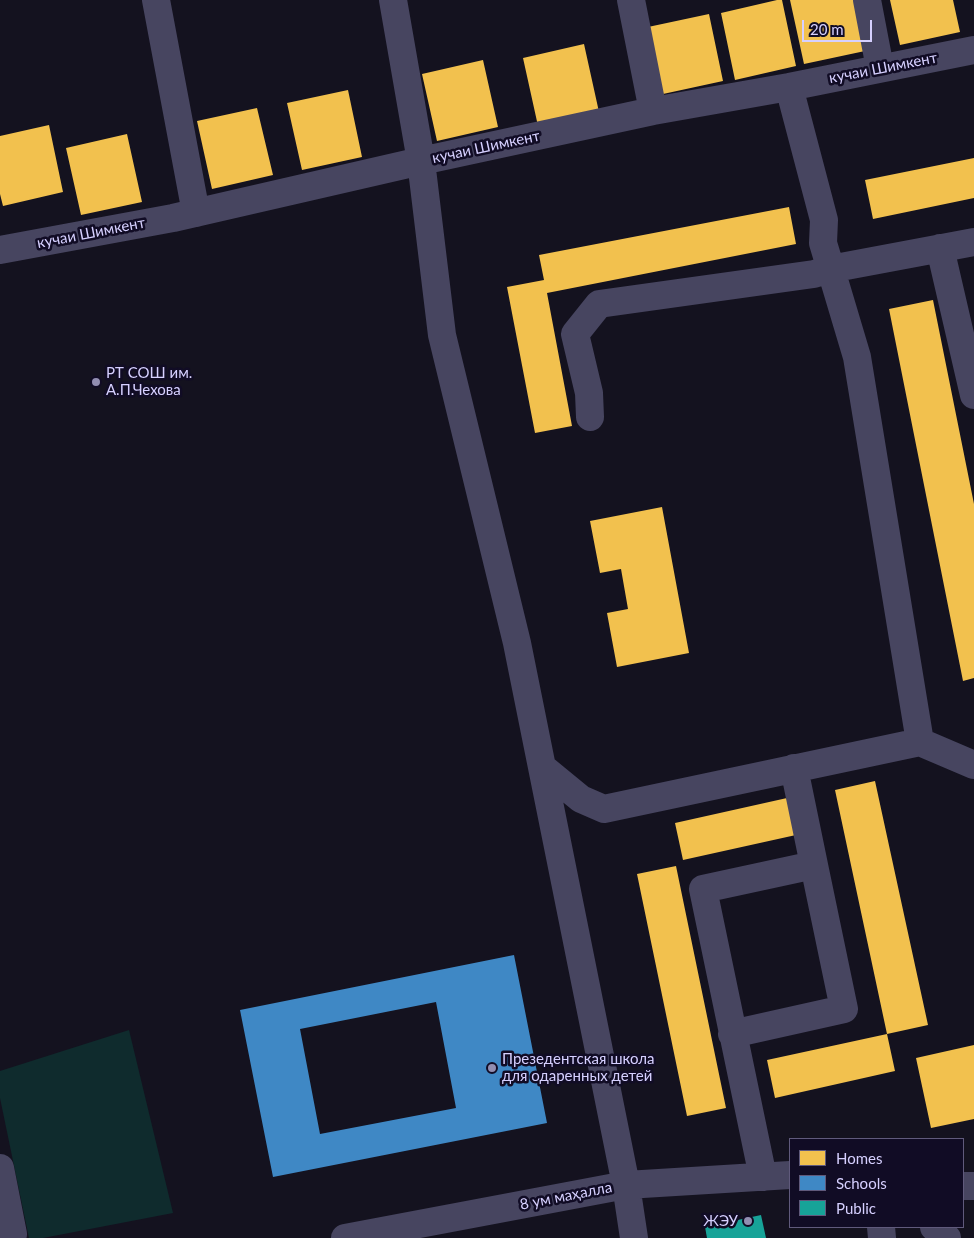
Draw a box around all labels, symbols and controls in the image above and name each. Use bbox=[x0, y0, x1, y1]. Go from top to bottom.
scale bar bbox=[804, 10, 874, 42]
text: 20 m bbox=[810, 20, 844, 38]
street label: кучаи Шимкент bbox=[827, 49, 939, 87]
street label: кучаи Шимкент bbox=[430, 127, 542, 167]
street label: кучаи Шимкент bbox=[35, 214, 147, 252]
place label: РТ СОШ им. А.П.Чехова bbox=[106, 364, 192, 399]
marker: РТ СОШ им. А.П.Чехова bbox=[90, 376, 102, 388]
place label: Презедентская школа для одаренных детей bbox=[502, 1050, 655, 1085]
marker: Презедентская школа для одаренных детей bbox=[486, 1062, 498, 1074]
legend bbox=[789, 1138, 964, 1228]
text: Homes bbox=[836, 1149, 882, 1167]
text: Schools bbox=[836, 1174, 887, 1192]
street label: 8 ум маҳалла bbox=[518, 1178, 614, 1214]
text: Public bbox=[836, 1199, 876, 1217]
place label: ЖЭУ bbox=[703, 1212, 738, 1230]
marker: ЖЭУ bbox=[742, 1215, 754, 1227]

